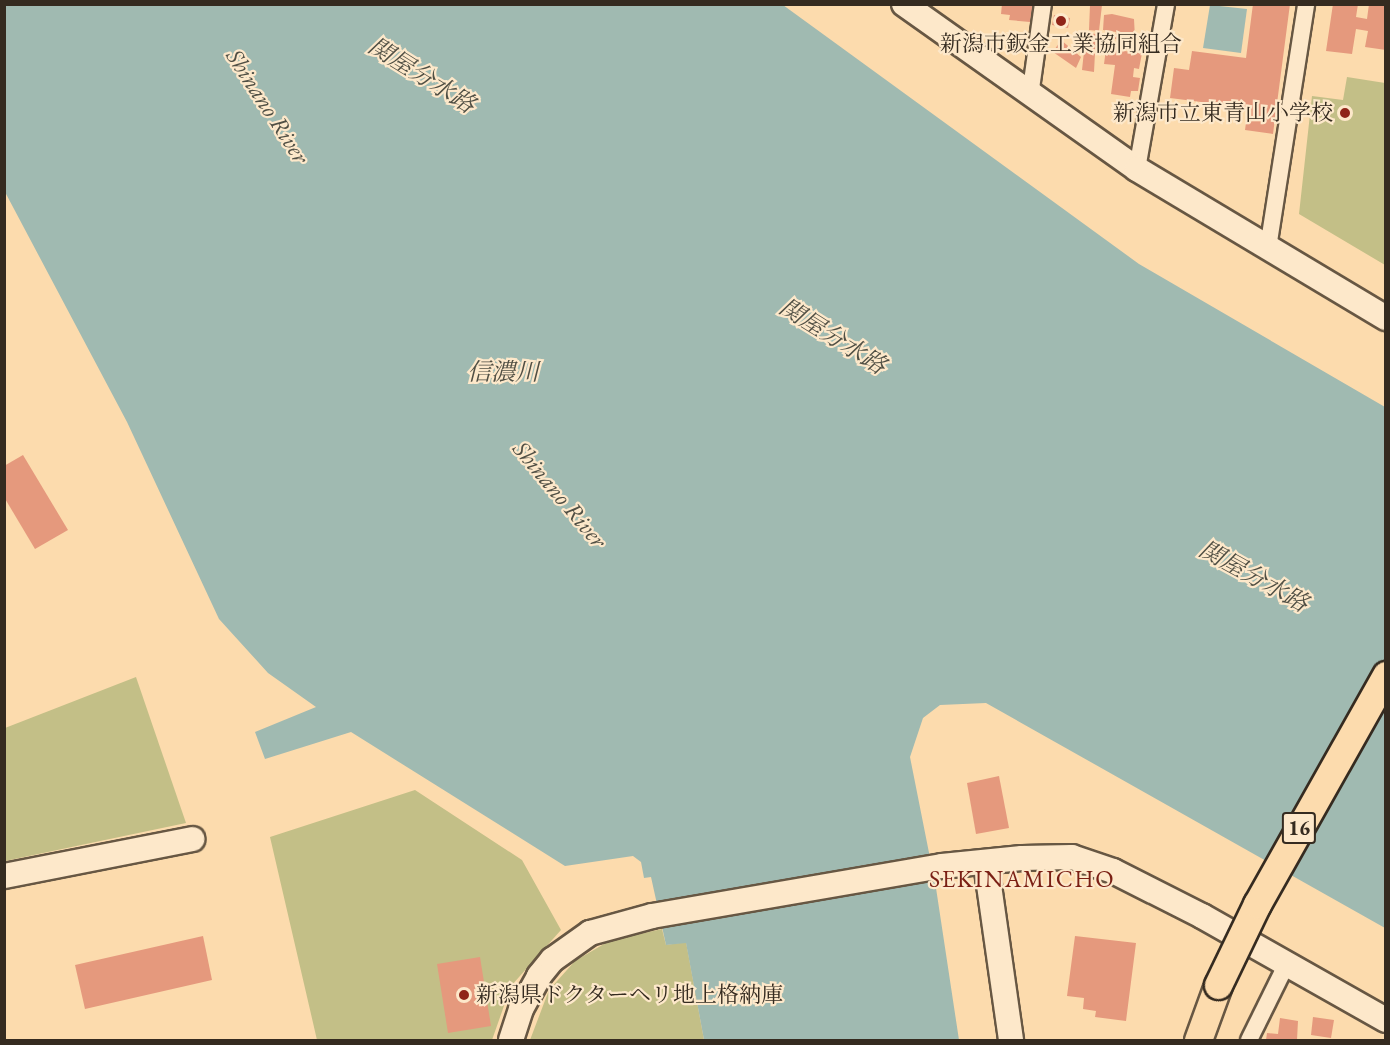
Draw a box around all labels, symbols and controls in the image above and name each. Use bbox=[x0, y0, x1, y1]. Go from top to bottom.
marker: 新潟市鈑金工業協同組合 bbox=[1054, 14, 1068, 28]
water label: 関屋分水路 bbox=[363, 31, 481, 119]
place label: 新潟市鈑金工業協同組合 bbox=[940, 31, 1182, 57]
water label: Shinano River bbox=[220, 43, 316, 169]
place label: 新潟市立東青山小学校 bbox=[1113, 100, 1333, 126]
marker: 新潟市立東青山小学校 bbox=[1338, 106, 1352, 120]
water label: 関屋分水路 bbox=[774, 292, 892, 380]
water label: 信濃川 bbox=[467, 358, 539, 386]
water label: Shinano River bbox=[507, 435, 613, 553]
water label: 関屋分水路 bbox=[1195, 534, 1313, 618]
road number: 16 bbox=[1281, 810, 1317, 846]
district label: SEKINAMICHO bbox=[929, 865, 1115, 893]
place label: 新潟県ドクターヘリ地上格納庫 bbox=[476, 982, 784, 1008]
marker: 新潟県ドクターヘリ地上格納庫 bbox=[457, 988, 471, 1002]

